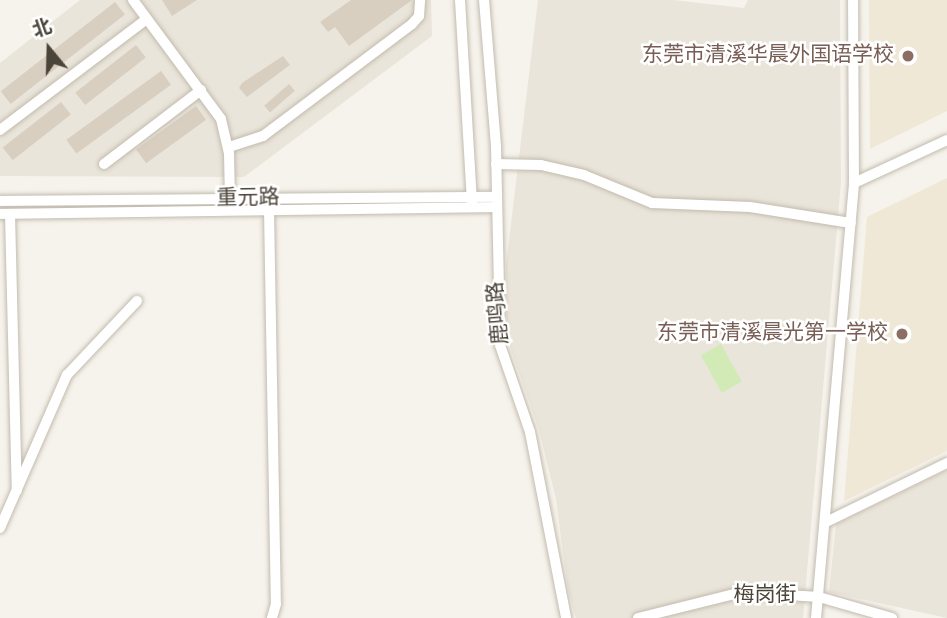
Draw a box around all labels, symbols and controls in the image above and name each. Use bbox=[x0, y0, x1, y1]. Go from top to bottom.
north arrow bbox=[14, 14, 84, 84]
text: 北 bbox=[29, 15, 55, 44]
place label: 东莞市清溪华晨外国语学校 bbox=[642, 43, 894, 69]
marker: 东莞市清溪华晨外国语学校 bbox=[900, 48, 916, 64]
street label: 重元路 bbox=[216, 186, 280, 212]
street label: 鹿鸣路 bbox=[484, 281, 514, 345]
place label: 东莞市清溪晨光第一学校 bbox=[657, 321, 888, 347]
marker: 东莞市清溪晨光第一学校 bbox=[894, 326, 910, 342]
street label: 梅岗街 bbox=[734, 583, 796, 609]

